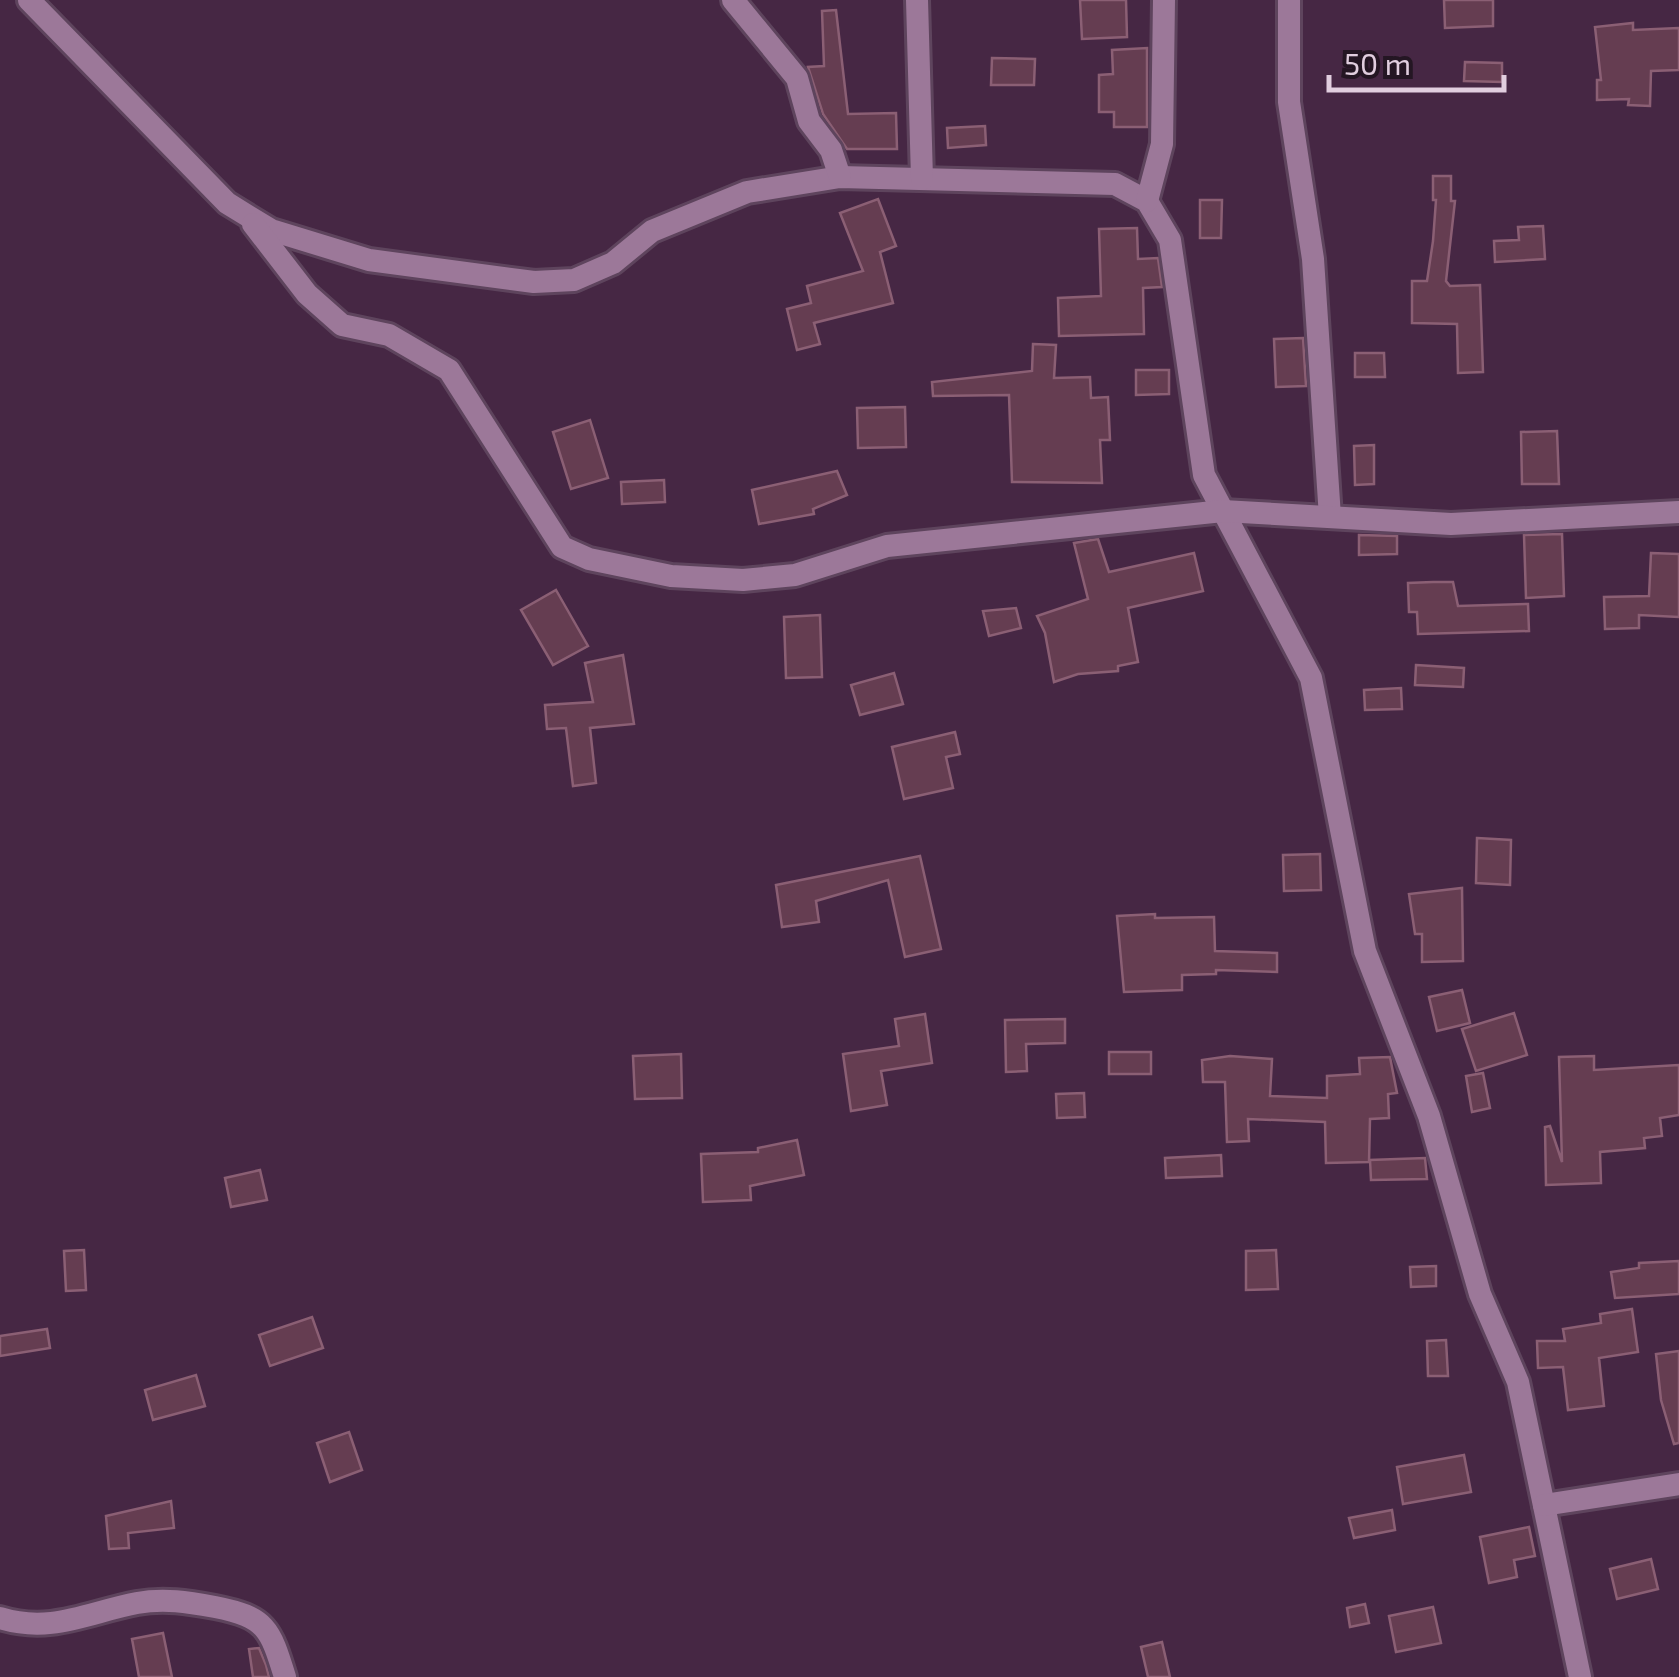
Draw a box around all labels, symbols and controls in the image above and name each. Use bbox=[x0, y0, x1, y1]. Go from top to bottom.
scale bar bbox=[1329, 30, 1504, 92]
text: 50 m bbox=[1344, 45, 1411, 81]

